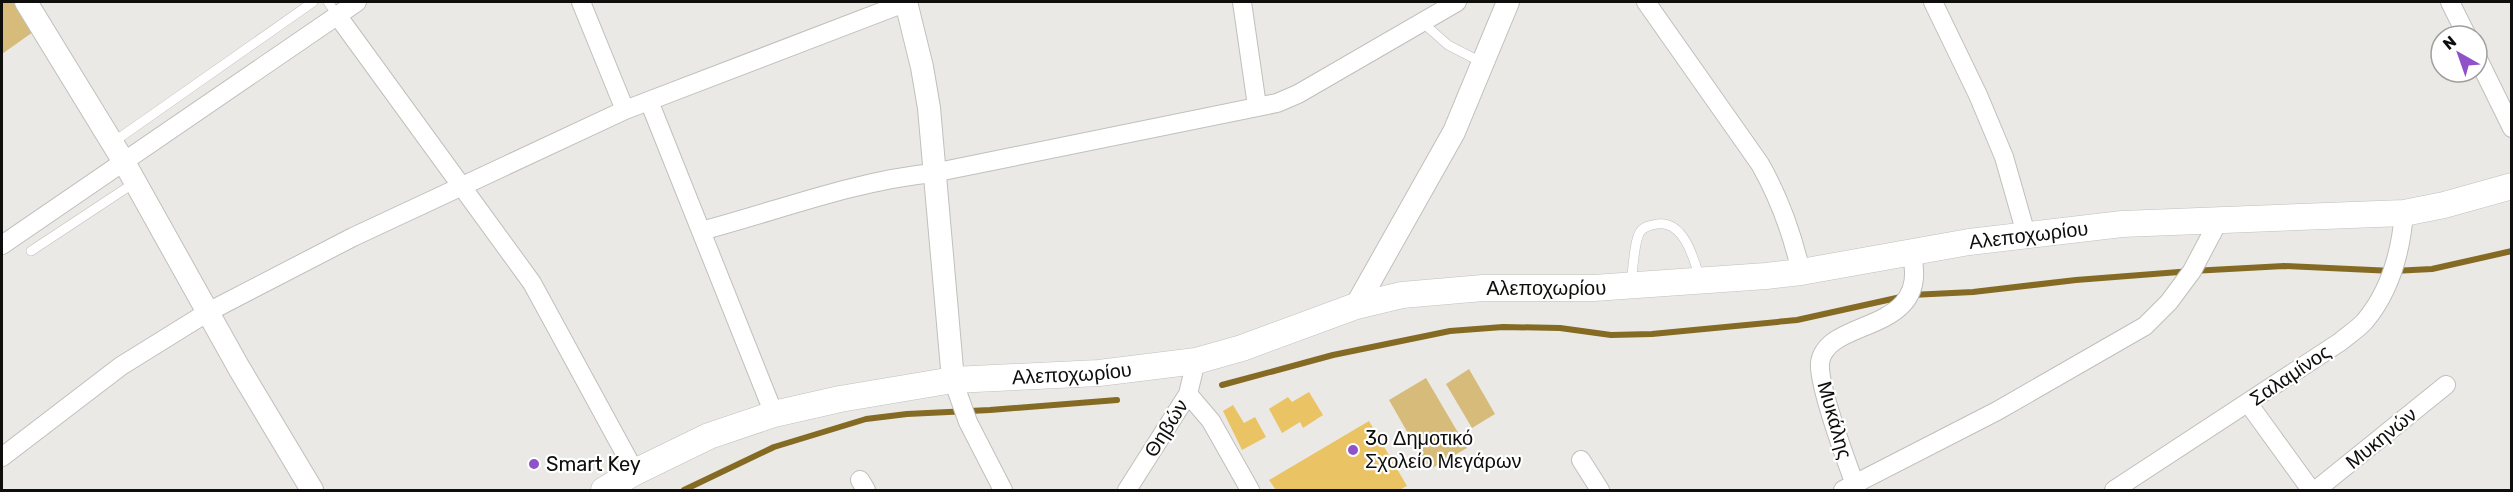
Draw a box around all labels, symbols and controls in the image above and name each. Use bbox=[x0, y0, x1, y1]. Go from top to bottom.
north arrow bbox=[2429, 24, 2489, 84]
text: N bbox=[2439, 32, 2460, 54]
street label: Αλεποχωρίου bbox=[1968, 216, 2089, 254]
street label: Αλεποχωρίου bbox=[1486, 275, 1607, 300]
street label: Σαλαμίνος bbox=[2245, 339, 2335, 411]
street label: Αλεποχωρίου bbox=[1011, 357, 1133, 389]
street label: Μυκάλης bbox=[1812, 378, 1858, 462]
street label: Θηβών bbox=[1139, 395, 1193, 461]
street label: Μυκηνών bbox=[2341, 402, 2421, 474]
place label: 3ο Δημοτικό Σχολείο Μεγάρων bbox=[1365, 426, 1522, 473]
marker: 3ο Δημοτικό Σχολείο Μεγάρων bbox=[1346, 443, 1360, 457]
place label: Smart Key bbox=[546, 452, 641, 476]
marker: Smart Key bbox=[527, 457, 541, 471]

